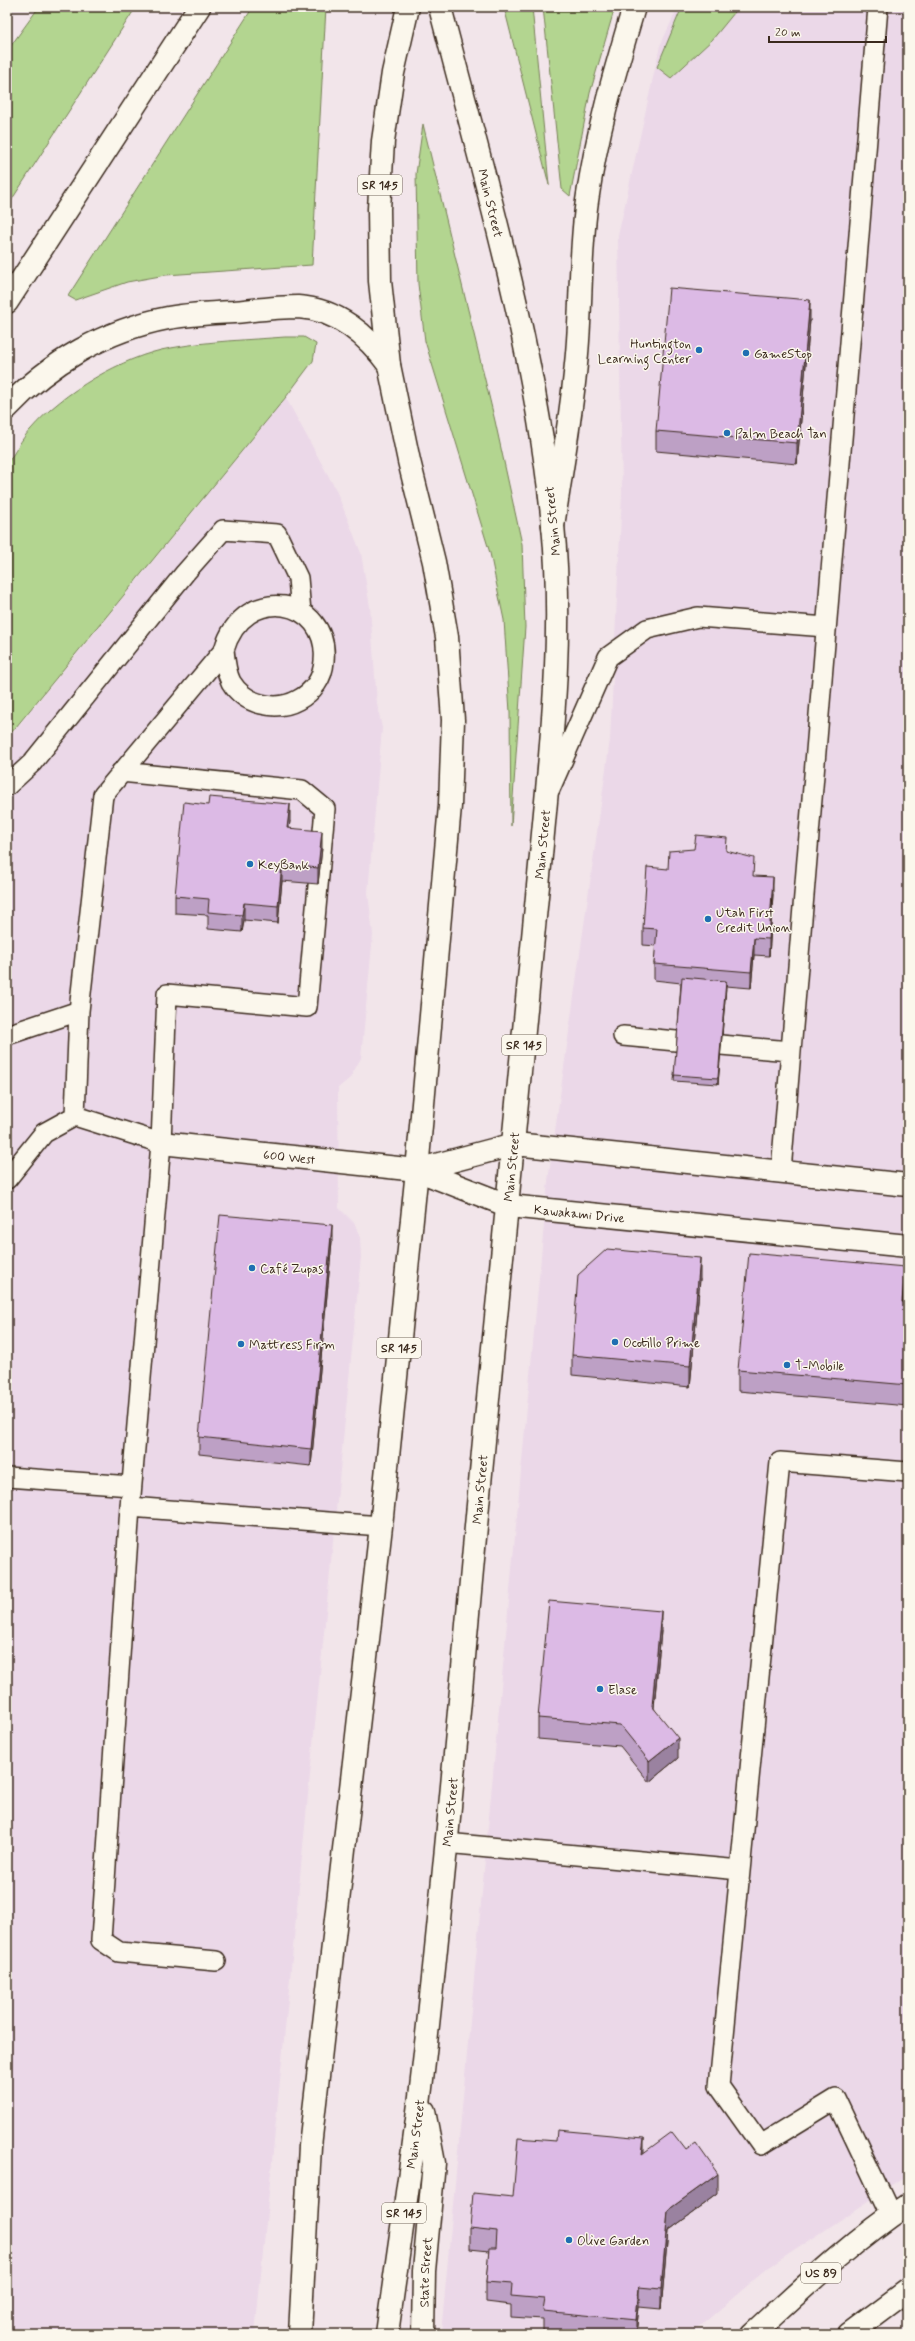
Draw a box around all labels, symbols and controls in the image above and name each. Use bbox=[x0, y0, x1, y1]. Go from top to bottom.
scale bar bbox=[769, 18, 886, 44]
text: 20 m bbox=[775, 25, 801, 41]
street label: Main Street bbox=[473, 167, 506, 239]
road number: SR 145 bbox=[358, 175, 402, 195]
place label: Huntington Learning Center bbox=[598, 336, 692, 370]
marker: Huntington Learning Center bbox=[694, 345, 704, 355]
place label: GameStop bbox=[754, 346, 812, 363]
marker: GameStop bbox=[741, 348, 751, 358]
place label: Palm Beach Tan bbox=[735, 426, 827, 443]
marker: Palm Beach Tan bbox=[722, 428, 732, 438]
street label: Main Street bbox=[541, 485, 566, 556]
street label: Main Street bbox=[532, 809, 555, 880]
place label: KeyBank bbox=[258, 857, 310, 874]
marker: KeyBank bbox=[245, 859, 255, 869]
place label: Utah First Credit Union bbox=[716, 905, 791, 937]
marker: Utah First Credit Union bbox=[703, 914, 713, 924]
road number: SR 145 bbox=[502, 1035, 546, 1055]
street label: Main Street bbox=[501, 1131, 524, 1203]
street label: 600 West bbox=[262, 1147, 316, 1169]
street label: Kawakami Drive bbox=[533, 1202, 626, 1228]
place label: Café Zupas bbox=[260, 1261, 323, 1278]
marker: Café Zupas bbox=[247, 1263, 257, 1273]
place label: Ocotillo Prime bbox=[623, 1335, 700, 1352]
place label: Mattress Firm bbox=[249, 1337, 335, 1354]
marker: Ocotillo Prime bbox=[610, 1337, 620, 1347]
road number: SR 145 bbox=[377, 1338, 421, 1358]
marker: Mattress Firm bbox=[236, 1339, 246, 1349]
place label: T-Mobile bbox=[795, 1358, 844, 1375]
marker: T-Mobile bbox=[782, 1360, 792, 1370]
street label: Main Street bbox=[469, 1454, 493, 1525]
place label: Elase bbox=[608, 1682, 637, 1699]
marker: Elase bbox=[595, 1684, 605, 1694]
street label: Main Street bbox=[439, 1776, 463, 1848]
street label: Main Street bbox=[403, 2098, 430, 2170]
road number: SR 145 bbox=[382, 2203, 426, 2223]
place label: Olive Garden bbox=[577, 2233, 649, 2250]
marker: Olive Garden bbox=[564, 2235, 574, 2245]
street label: State Street bbox=[416, 2236, 437, 2308]
road number: US 89 bbox=[801, 2263, 841, 2283]

